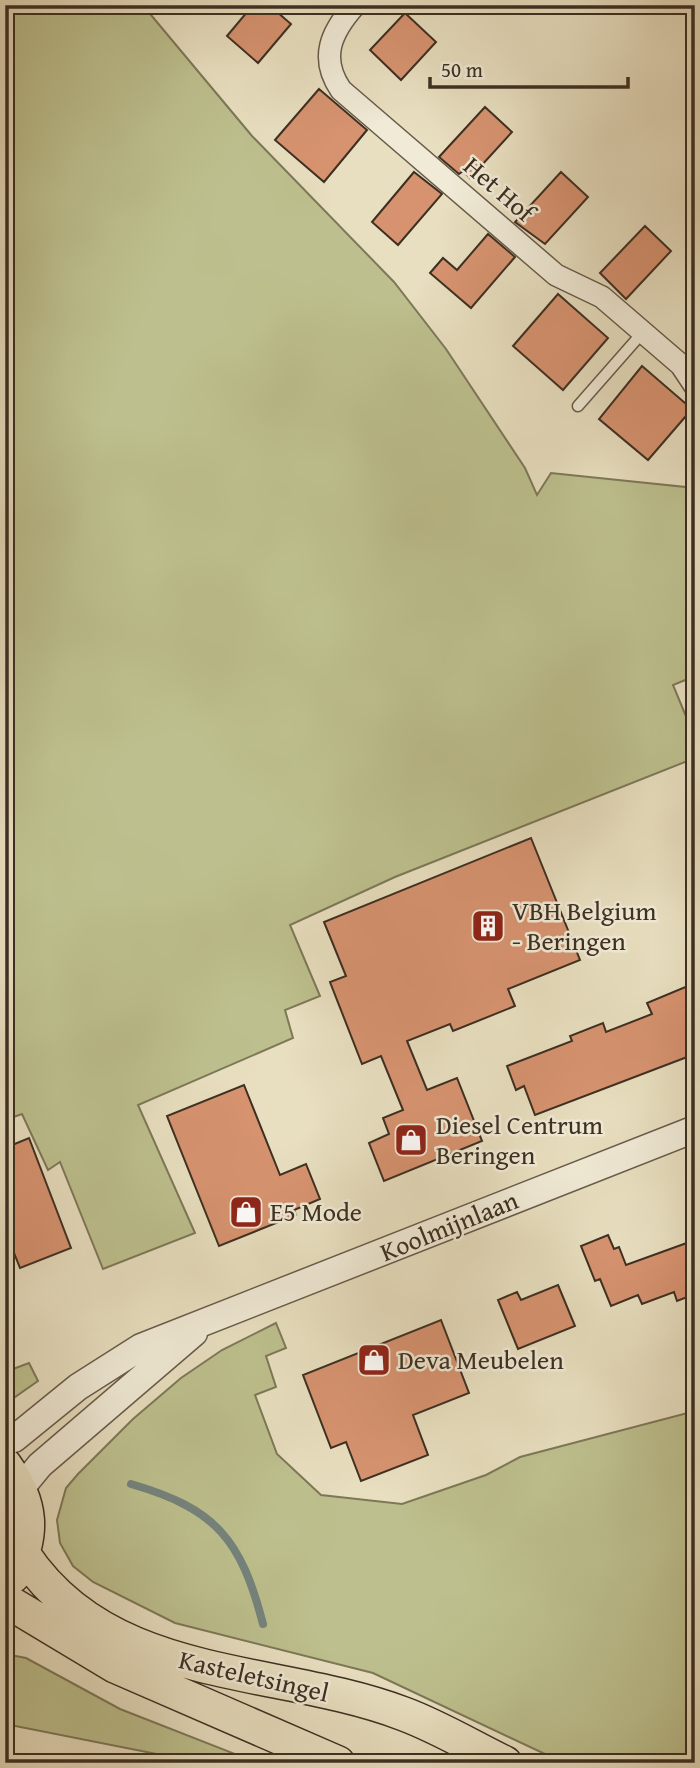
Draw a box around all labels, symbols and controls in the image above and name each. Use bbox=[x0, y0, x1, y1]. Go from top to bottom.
scale bar bbox=[430, 46, 628, 90]
text: 50 m bbox=[441, 54, 483, 85]
street label: Het Hof bbox=[455, 147, 546, 232]
place label: VBH Belgium - Beringen bbox=[512, 891, 657, 960]
building icon: VBH Belgium - Beringen bbox=[469, 907, 507, 945]
place label: Diesel Centrum Beringen bbox=[436, 1105, 603, 1174]
shop icon: Diesel Centrum Beringen bbox=[392, 1121, 430, 1159]
street label: Koolmijnlaan bbox=[374, 1180, 524, 1271]
place label: E5 Mode bbox=[270, 1192, 362, 1231]
shop icon: E5 Mode bbox=[227, 1193, 265, 1231]
place label: Deva Meubelen bbox=[398, 1340, 564, 1379]
shop icon: Deva Meubelen bbox=[355, 1341, 393, 1379]
street label: Kasteletsingel bbox=[175, 1639, 333, 1712]

